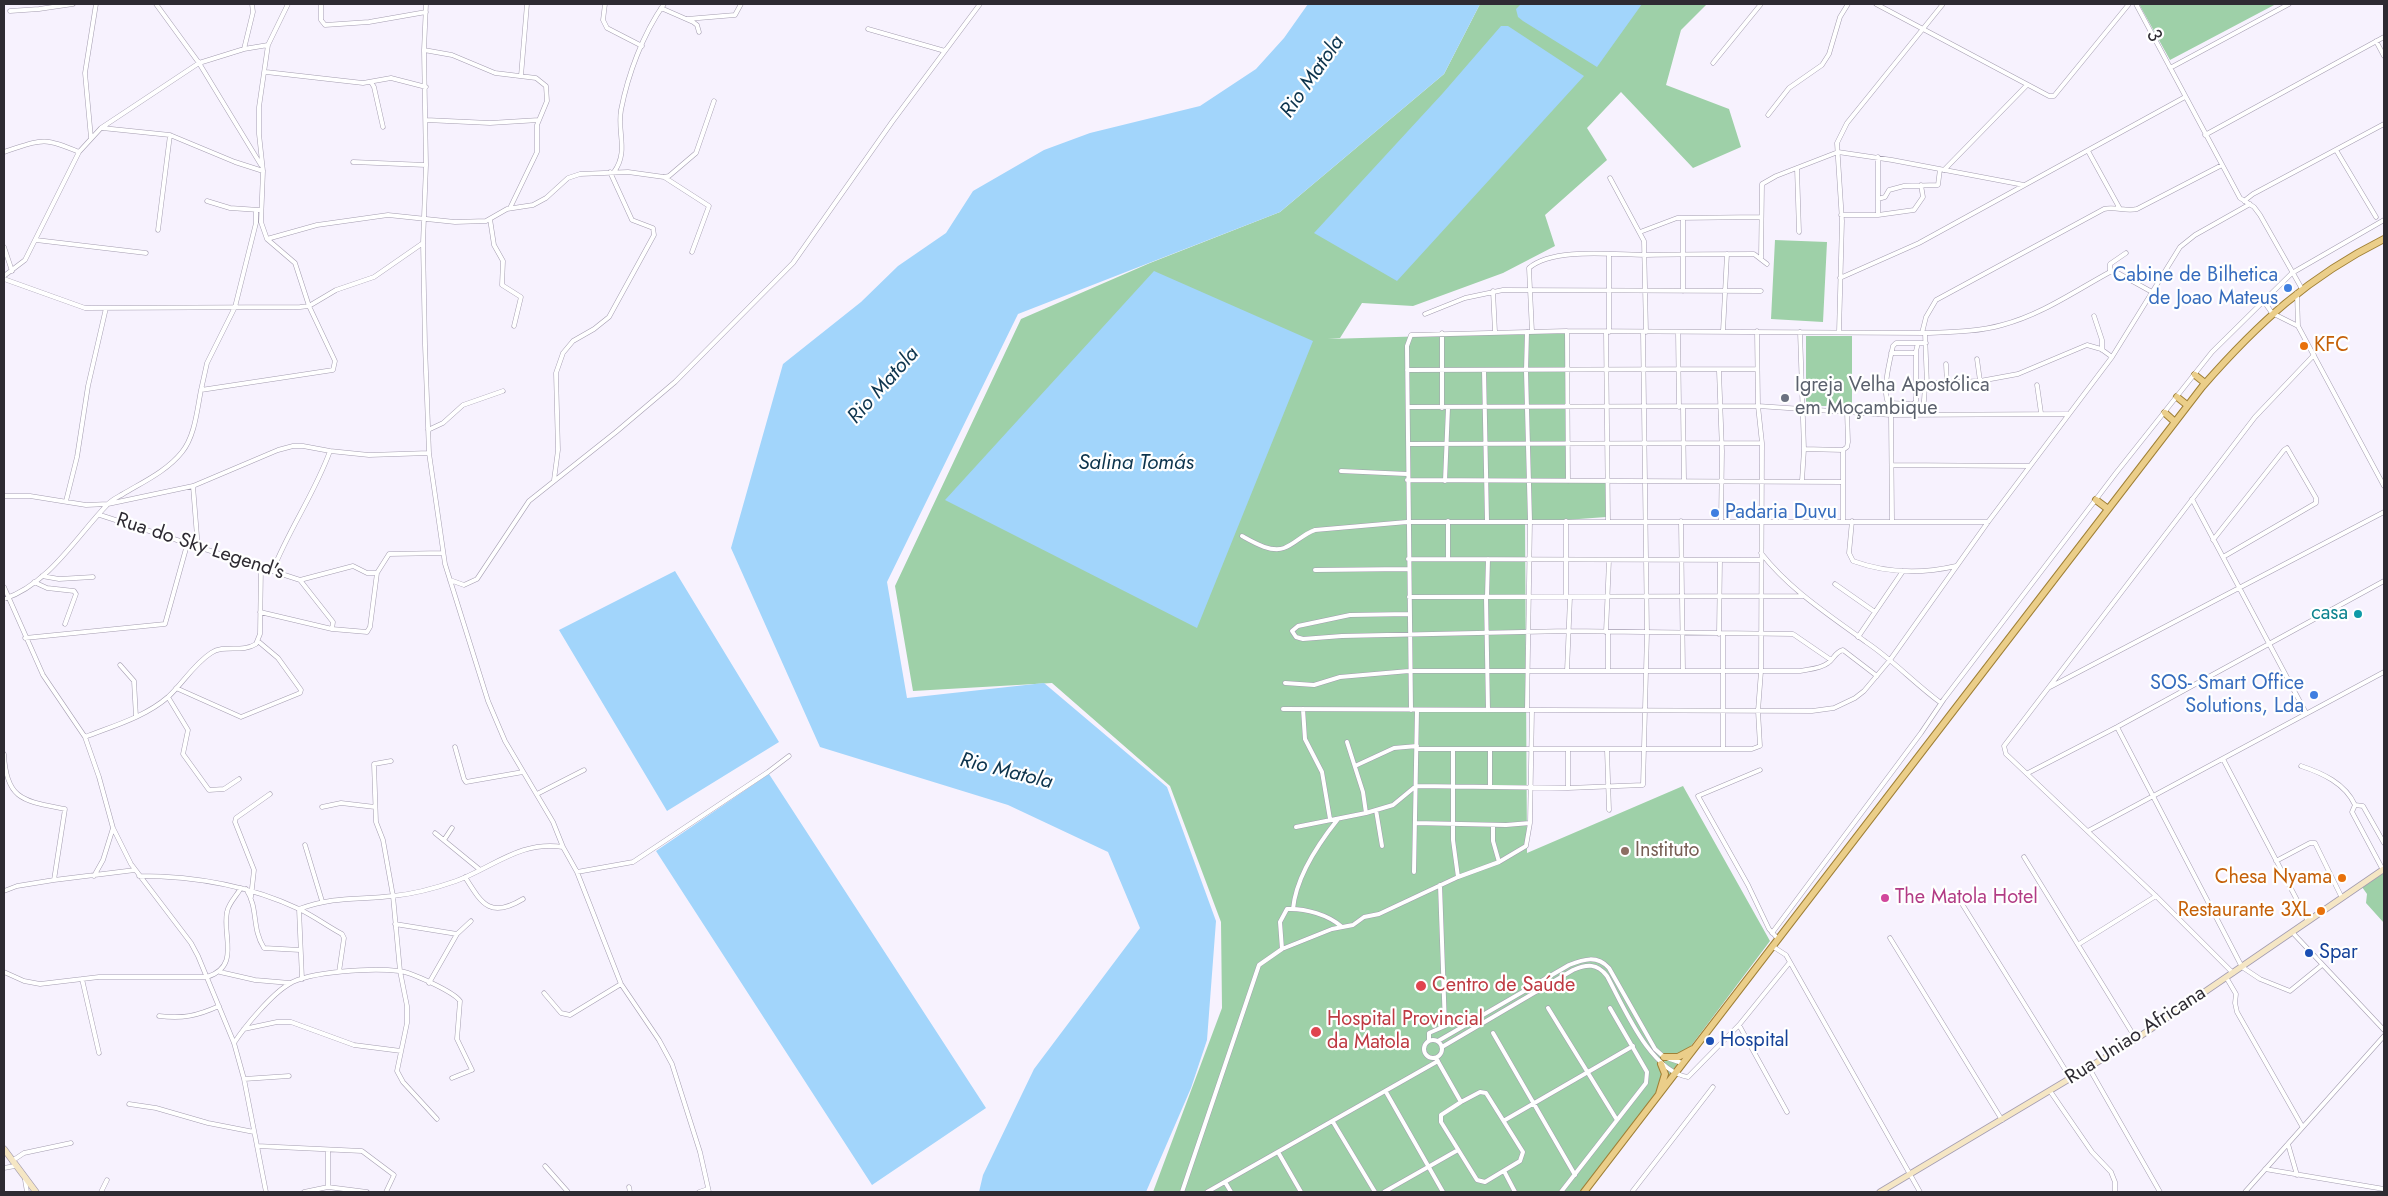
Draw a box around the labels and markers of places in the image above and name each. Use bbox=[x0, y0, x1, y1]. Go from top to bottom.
place label: Cabine de Bilhetica de Joao Mateus bbox=[2113, 264, 2278, 311]
marker: Cabine de Bilhetica de Joao Mateus bbox=[2282, 282, 2294, 294]
place label: KFC bbox=[2314, 334, 2349, 358]
marker: KFC bbox=[2298, 340, 2310, 352]
place label: Igreja Velha Apostólica em Moçambique bbox=[1795, 374, 1990, 421]
marker: Igreja Velha Apostólica em Moçambique bbox=[1779, 392, 1791, 404]
place label: Padaria Duvu bbox=[1725, 501, 1837, 525]
marker: Padaria Duvu bbox=[1709, 507, 1721, 519]
place label: casa bbox=[2311, 602, 2348, 626]
marker: casa bbox=[2352, 608, 2364, 620]
place label: SOS- Smart Office Solutions, Lda bbox=[2150, 672, 2304, 719]
marker: SOS- Smart Office Solutions, Lda bbox=[2308, 689, 2320, 701]
place label: Instituto bbox=[1635, 839, 1699, 863]
marker: Instituto bbox=[1619, 845, 1631, 857]
place label: Chesa Nyama bbox=[2215, 866, 2332, 890]
marker: Chesa Nyama bbox=[2336, 872, 2348, 884]
place label: The Matola Hotel bbox=[1895, 886, 2038, 910]
marker: The Matola Hotel bbox=[1879, 892, 1891, 904]
place label: Restaurante 3XL bbox=[2178, 899, 2311, 923]
marker: Restaurante 3XL bbox=[2315, 905, 2327, 917]
place label: Spar bbox=[2319, 941, 2358, 965]
marker: Spar bbox=[2303, 947, 2315, 959]
place label: Centro de Saúde bbox=[1432, 974, 1575, 998]
marker: Centro de Saúde bbox=[1414, 979, 1428, 993]
place label: Hospital Provincial da Matola bbox=[1327, 1008, 1483, 1055]
marker: Hospital Provincial da Matola bbox=[1309, 1025, 1323, 1039]
place label: Hospital bbox=[1720, 1029, 1789, 1053]
marker: Hospital bbox=[1704, 1035, 1716, 1047]

